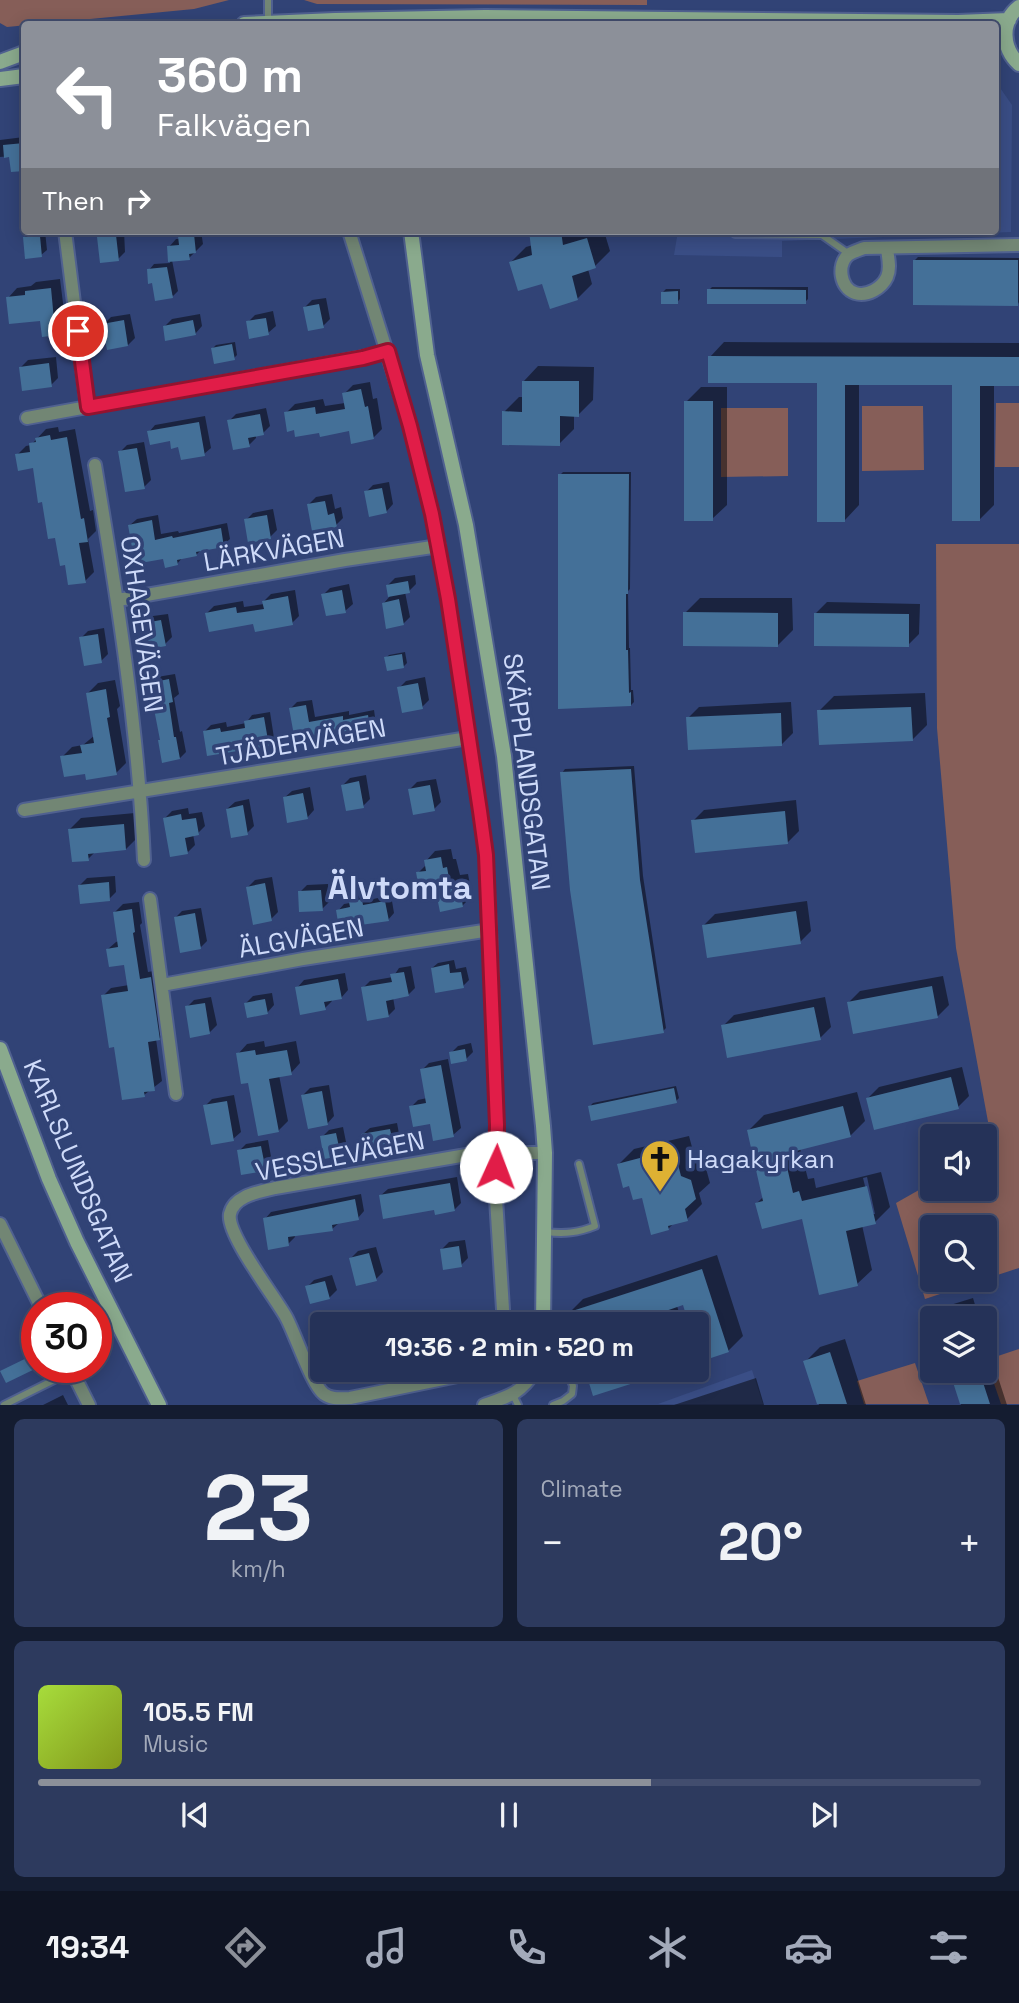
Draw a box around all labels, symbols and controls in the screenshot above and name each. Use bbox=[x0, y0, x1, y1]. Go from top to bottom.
text: 360 m bbox=[157, 44, 303, 106]
icon: left bbox=[42, 49, 133, 140]
text: Falkvägen bbox=[157, 105, 311, 145]
icon: right bbox=[119, 182, 157, 220]
text: Then bbox=[42, 184, 105, 218]
pin bbox=[48, 301, 108, 361]
icon: arrive bbox=[59, 312, 97, 350]
street label: LÄRKVÄGEN bbox=[201, 521, 347, 579]
street label: OXHAGEVÄGEN bbox=[113, 533, 171, 715]
street label: SKÄPPLANDSGATAN bbox=[496, 651, 558, 893]
street label: TJÄDERVÄGEN bbox=[213, 710, 389, 774]
district label: Älvtomta bbox=[328, 867, 472, 909]
street label: ÄLGVÄGEN bbox=[236, 910, 366, 966]
street label: KARLSLUNDSGATAN bbox=[16, 1054, 140, 1288]
street label: VESSLEVÄGEN bbox=[253, 1123, 427, 1189]
map controls bbox=[920, 1124, 997, 1383]
button: sound bbox=[920, 1124, 997, 1201]
position arrow bbox=[459, 1130, 533, 1204]
church icon: Hagakyrkan bbox=[639, 1138, 681, 1193]
place label: Hagakyrkan bbox=[687, 1142, 835, 1176]
button: search bbox=[920, 1215, 997, 1292]
speed limit sign: 30 bbox=[21, 1292, 112, 1383]
button: layers bbox=[920, 1306, 997, 1383]
text: 19:36 · 2 min · 520 m bbox=[385, 1330, 634, 1364]
text: 23 bbox=[204, 1450, 313, 1567]
text: Climate bbox=[541, 1474, 623, 1504]
text: 20° bbox=[718, 1509, 803, 1575]
text: − bbox=[541, 1519, 564, 1567]
text: + bbox=[957, 1519, 981, 1567]
text: km/h bbox=[231, 1554, 286, 1584]
text: 105.5 FM bbox=[143, 1695, 254, 1729]
text: Music bbox=[143, 1729, 208, 1759]
icon: previous bbox=[176, 1796, 214, 1834]
icon: pause bbox=[490, 1796, 528, 1834]
icon: next bbox=[805, 1796, 843, 1834]
icon: directions bbox=[221, 1923, 270, 1972]
icon: music bbox=[362, 1923, 411, 1972]
icon: phone bbox=[502, 1923, 551, 1972]
icon: climate bbox=[643, 1923, 692, 1972]
icon: car bbox=[784, 1923, 833, 1972]
icon: filters bbox=[924, 1923, 973, 1972]
text: 19:34 bbox=[46, 1927, 129, 1967]

